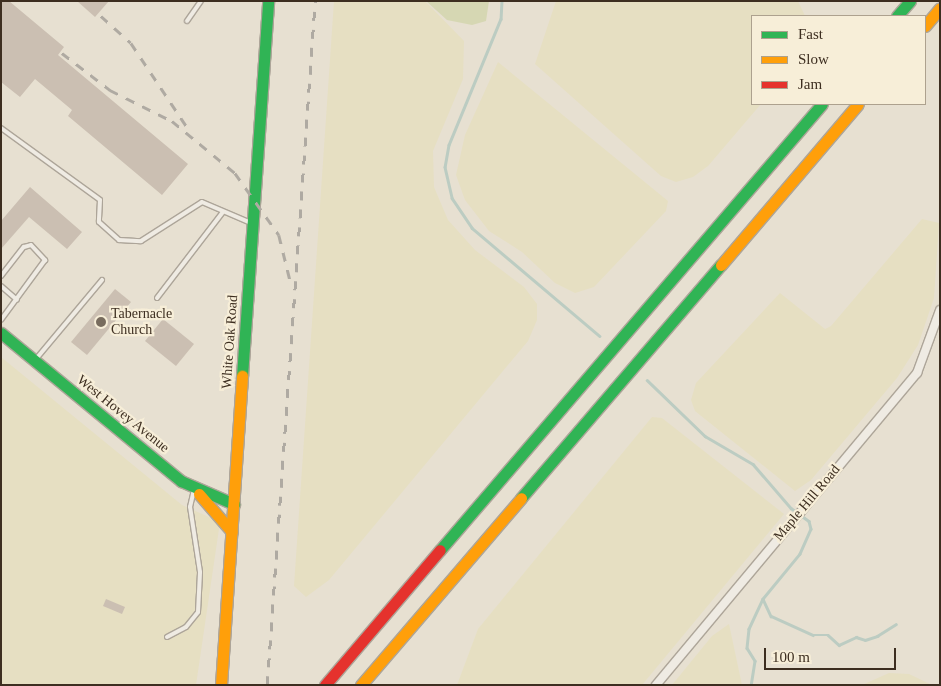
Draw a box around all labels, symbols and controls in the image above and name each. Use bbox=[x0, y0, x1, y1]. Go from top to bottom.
legend bbox=[751, 15, 926, 105]
text: Fast bbox=[798, 26, 823, 42]
text: Slow bbox=[798, 51, 829, 67]
text: Jam bbox=[798, 76, 822, 92]
street label: White Oak Road bbox=[218, 294, 242, 390]
place label: Tabernacle Church bbox=[111, 306, 172, 338]
marker: Tabernacle Church bbox=[95, 316, 107, 328]
street label: West Hovey Avenue bbox=[73, 371, 173, 457]
street label: Maple Hill Road bbox=[770, 462, 844, 544]
scale bar bbox=[766, 638, 898, 670]
text: 100 m bbox=[772, 649, 810, 665]

